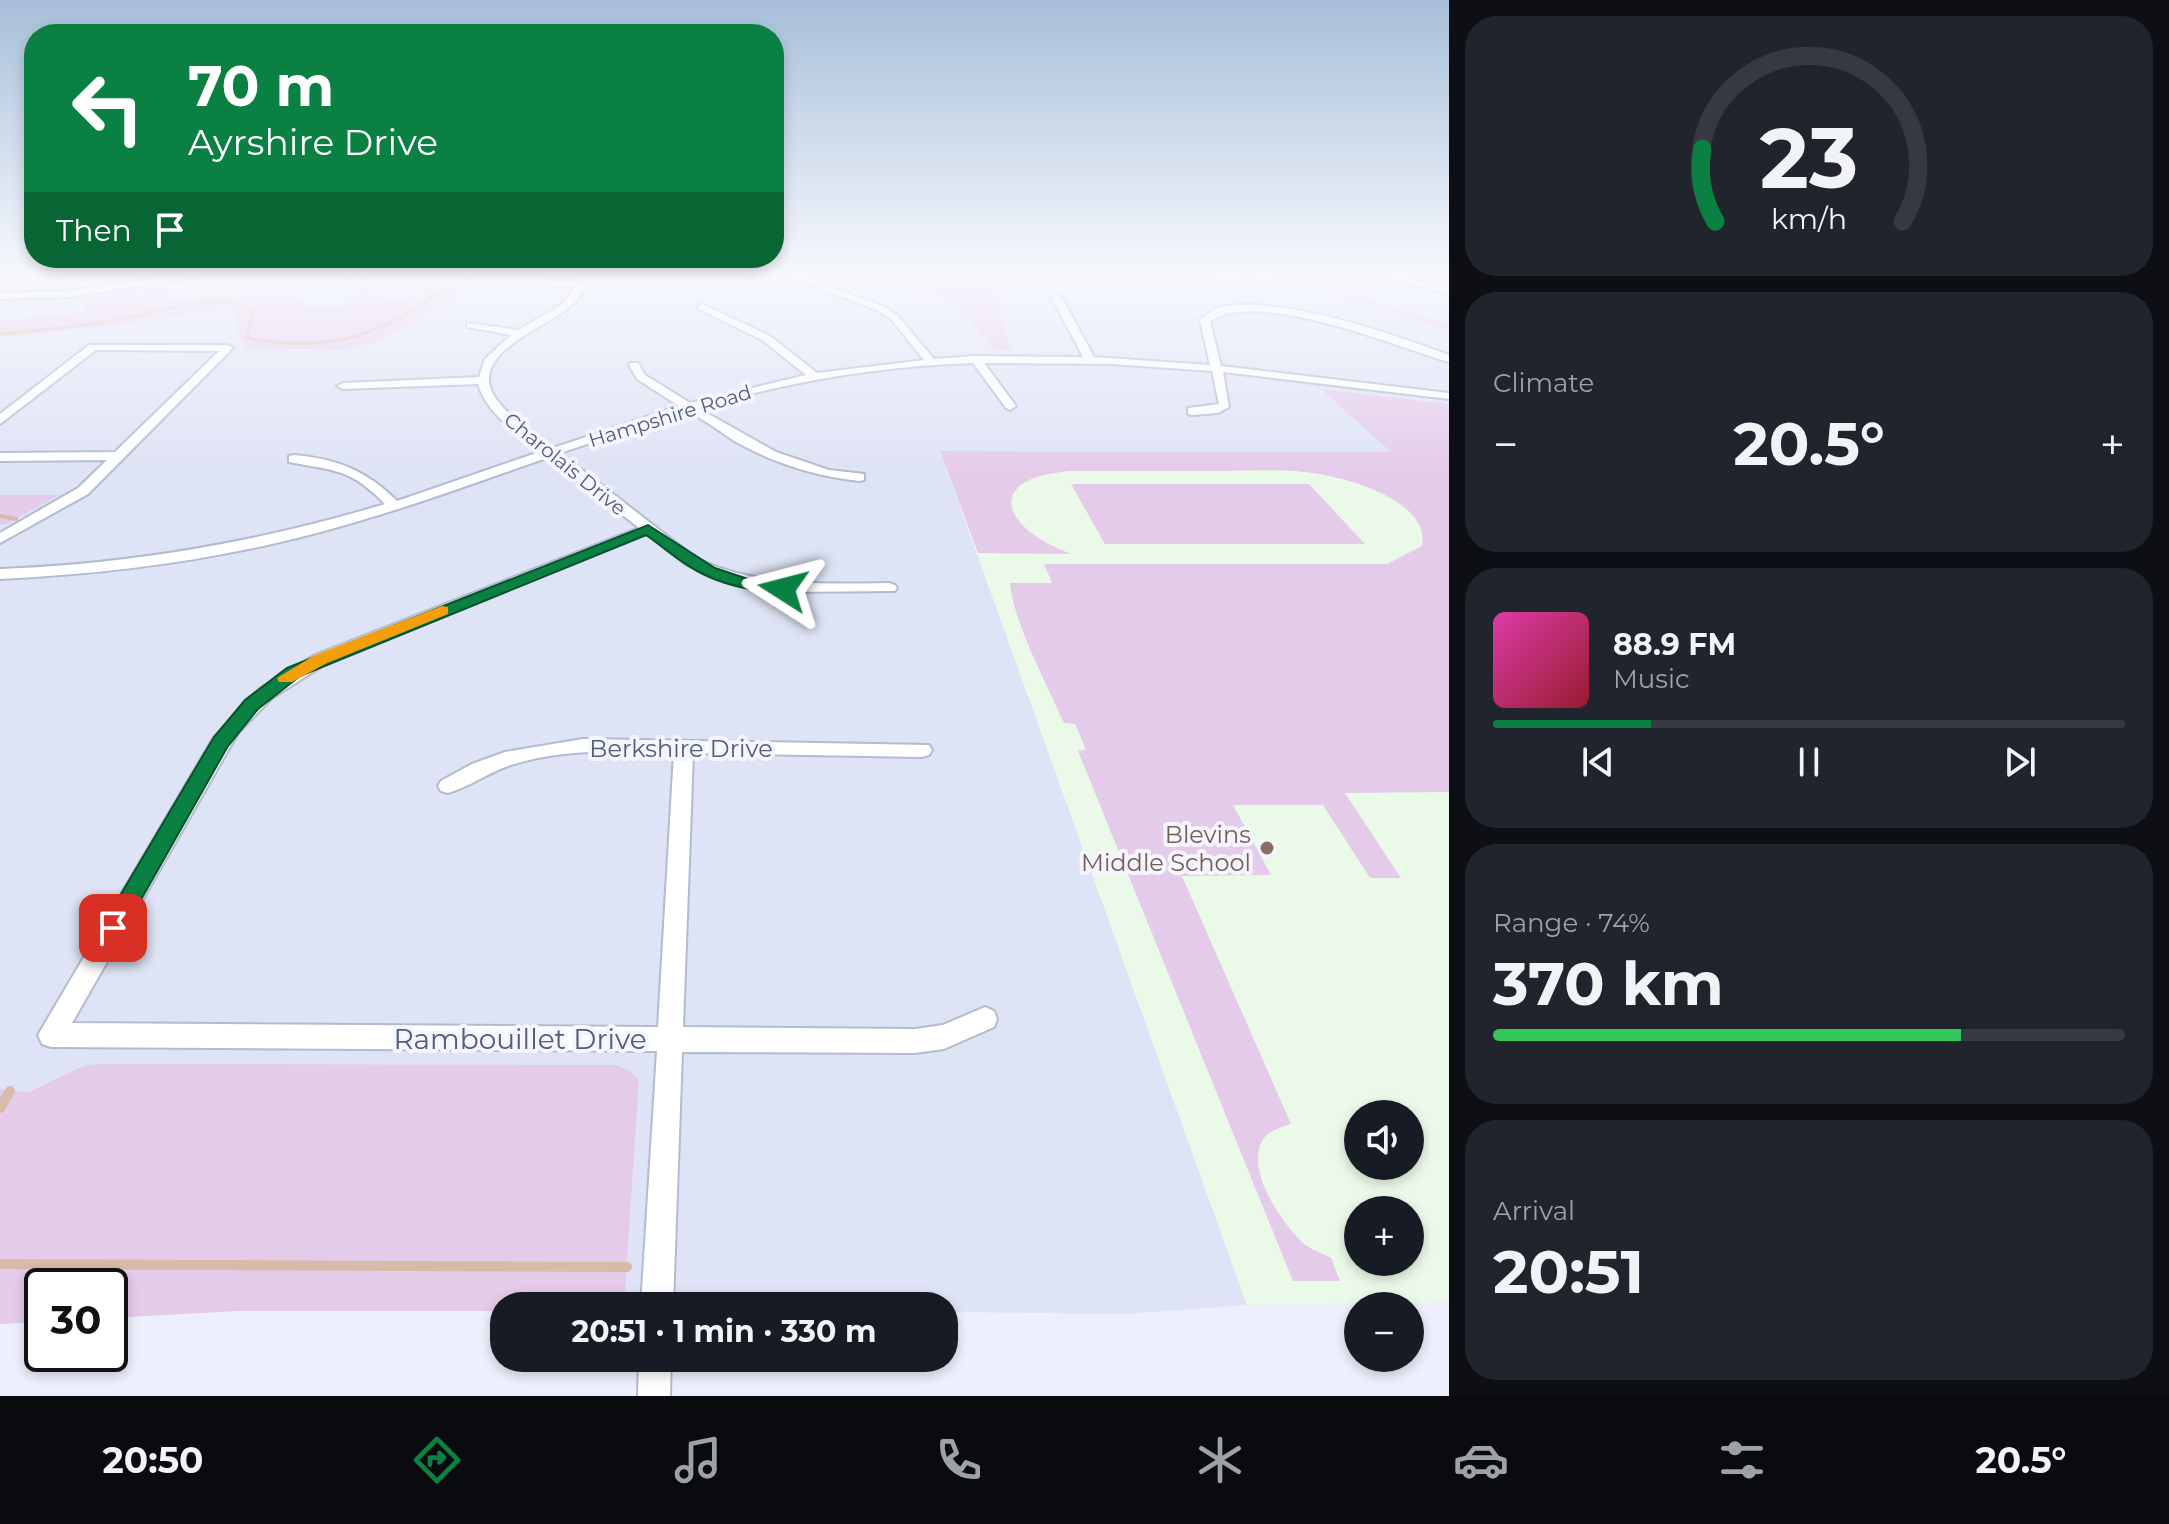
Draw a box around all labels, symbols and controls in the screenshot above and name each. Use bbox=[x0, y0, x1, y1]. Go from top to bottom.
text: 70 m bbox=[188, 52, 334, 120]
icon: left bbox=[56, 56, 160, 160]
text: 23 bbox=[1760, 107, 1858, 209]
text: Ayrshire Drive bbox=[188, 120, 438, 164]
text: km/h bbox=[1771, 201, 1847, 236]
icon: arrive bbox=[148, 208, 192, 252]
text: Then bbox=[56, 212, 132, 249]
text: Climate bbox=[1493, 367, 1594, 399]
street label: Hampshire Road bbox=[586, 380, 754, 452]
text: 20.5° bbox=[1733, 407, 1885, 480]
street label: Charolais Drive bbox=[499, 408, 631, 520]
text: − bbox=[1493, 417, 1518, 471]
text: + bbox=[2100, 417, 2125, 471]
position arrow bbox=[741, 547, 825, 631]
text: 88.9 FM bbox=[1613, 626, 1736, 663]
text: Music bbox=[1613, 663, 1690, 695]
street label: Berkshire Drive bbox=[589, 734, 773, 763]
icon: previous bbox=[1576, 740, 1620, 784]
icon: pause bbox=[1787, 740, 1831, 784]
icon: next bbox=[1998, 740, 2042, 784]
place label: Blevins Middle School bbox=[1081, 820, 1251, 877]
marker: Blevins Middle School bbox=[1258, 839, 1276, 857]
pin bbox=[79, 894, 147, 962]
icon: arrive bbox=[91, 906, 135, 950]
text: Range · 74% bbox=[1493, 907, 1650, 939]
text: 370 km bbox=[1493, 947, 1724, 1020]
street label: Rambouillet Drive bbox=[393, 1022, 647, 1056]
map controls bbox=[1344, 1100, 1424, 1372]
button: sound bbox=[1344, 1100, 1424, 1180]
text: Arrival bbox=[1493, 1195, 1575, 1227]
button: + bbox=[1344, 1196, 1424, 1276]
text: 20:51 bbox=[1493, 1235, 1644, 1308]
speed limit sign: 30 bbox=[24, 1268, 128, 1372]
button: − bbox=[1344, 1292, 1424, 1372]
text: 20:51 · 1 min · 330 m bbox=[572, 1313, 876, 1350]
icon: directions bbox=[409, 1432, 465, 1488]
icon: music bbox=[670, 1432, 726, 1488]
icon: phone bbox=[931, 1432, 987, 1488]
icon: climate bbox=[1192, 1432, 1248, 1488]
icon: car bbox=[1453, 1432, 1509, 1488]
icon: filters bbox=[1714, 1432, 1770, 1488]
text: 20:50 bbox=[103, 1438, 204, 1482]
text: 20.5° bbox=[1976, 1438, 2066, 1482]

